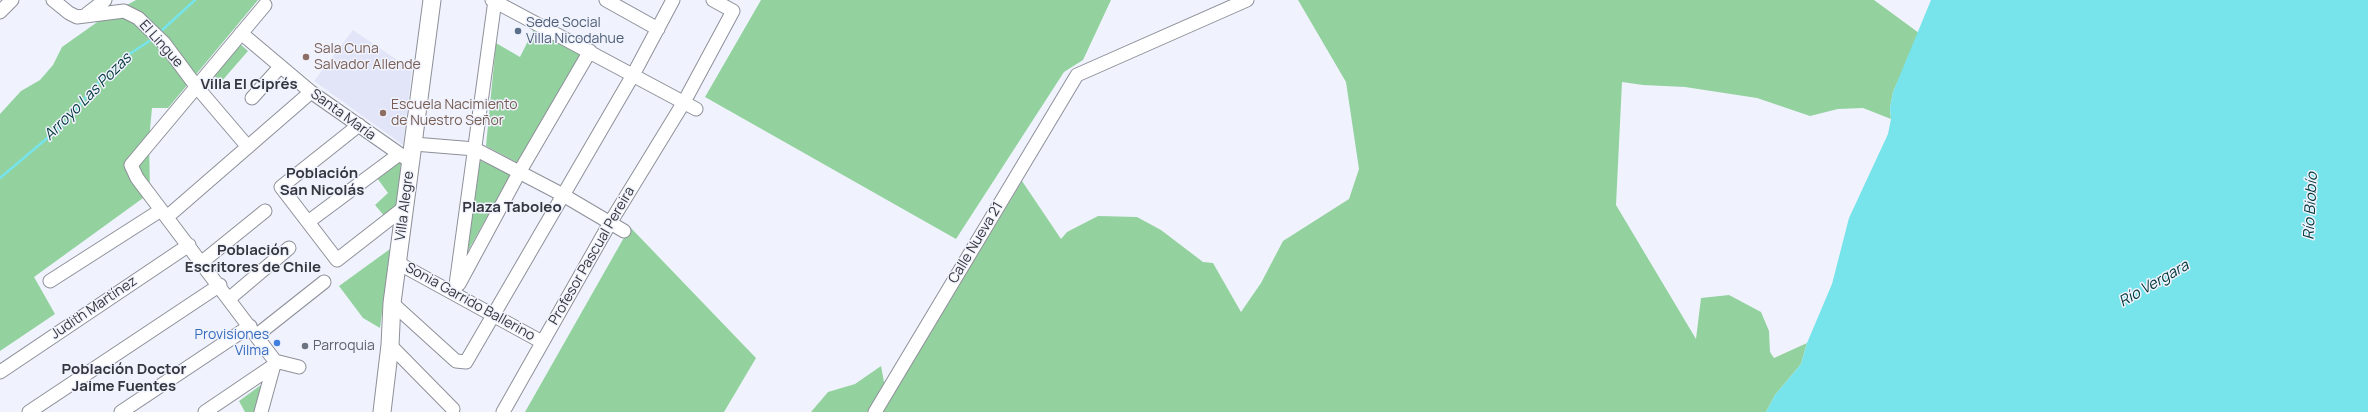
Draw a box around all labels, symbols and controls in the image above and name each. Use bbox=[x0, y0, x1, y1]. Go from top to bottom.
place label: Sede Social Villa Nicodahue bbox=[526, 15, 624, 48]
street label: El Lingue bbox=[135, 17, 187, 71]
marker: Sede Social Villa Nicodahue bbox=[513, 26, 523, 36]
place label: Sala Cuna Salvador Allende bbox=[314, 41, 421, 74]
water label: Arroyo Las Pozas bbox=[40, 49, 136, 145]
marker: Sala Cuna Salvador Allende bbox=[301, 52, 311, 62]
district label: Villa El Ciprés bbox=[200, 76, 298, 94]
street label: Santa María bbox=[307, 86, 379, 144]
place label: Escuela Nacimiento de Nuestro Señor bbox=[391, 97, 518, 130]
marker: Escuela Nacimiento de Nuestro Señor bbox=[378, 108, 388, 118]
district label: Población San Nicolás bbox=[280, 165, 364, 200]
street label: Villa Alegre bbox=[392, 170, 418, 242]
water label: Río Biobío bbox=[2300, 172, 2322, 240]
street label: Profesor Pascual Pereira bbox=[546, 184, 638, 328]
district label: Plaza Taboleo bbox=[462, 199, 562, 217]
street label: Calle Nueva 21 bbox=[945, 199, 1007, 287]
district label: Población Escritores de Chile bbox=[185, 242, 321, 277]
water label: Río Vergara bbox=[2116, 257, 2192, 311]
street label: Sonia Garrido Ballerino bbox=[402, 259, 538, 345]
street label: Judith Martínez bbox=[48, 273, 140, 343]
place label: Provisiones Vilma bbox=[195, 327, 269, 360]
marker: Provisiones Vilma bbox=[272, 338, 282, 348]
place label: Parroquia bbox=[313, 338, 375, 354]
marker: Parroquia bbox=[300, 341, 310, 351]
district label: Población Doctor Jaime Fuentes bbox=[62, 361, 186, 396]

